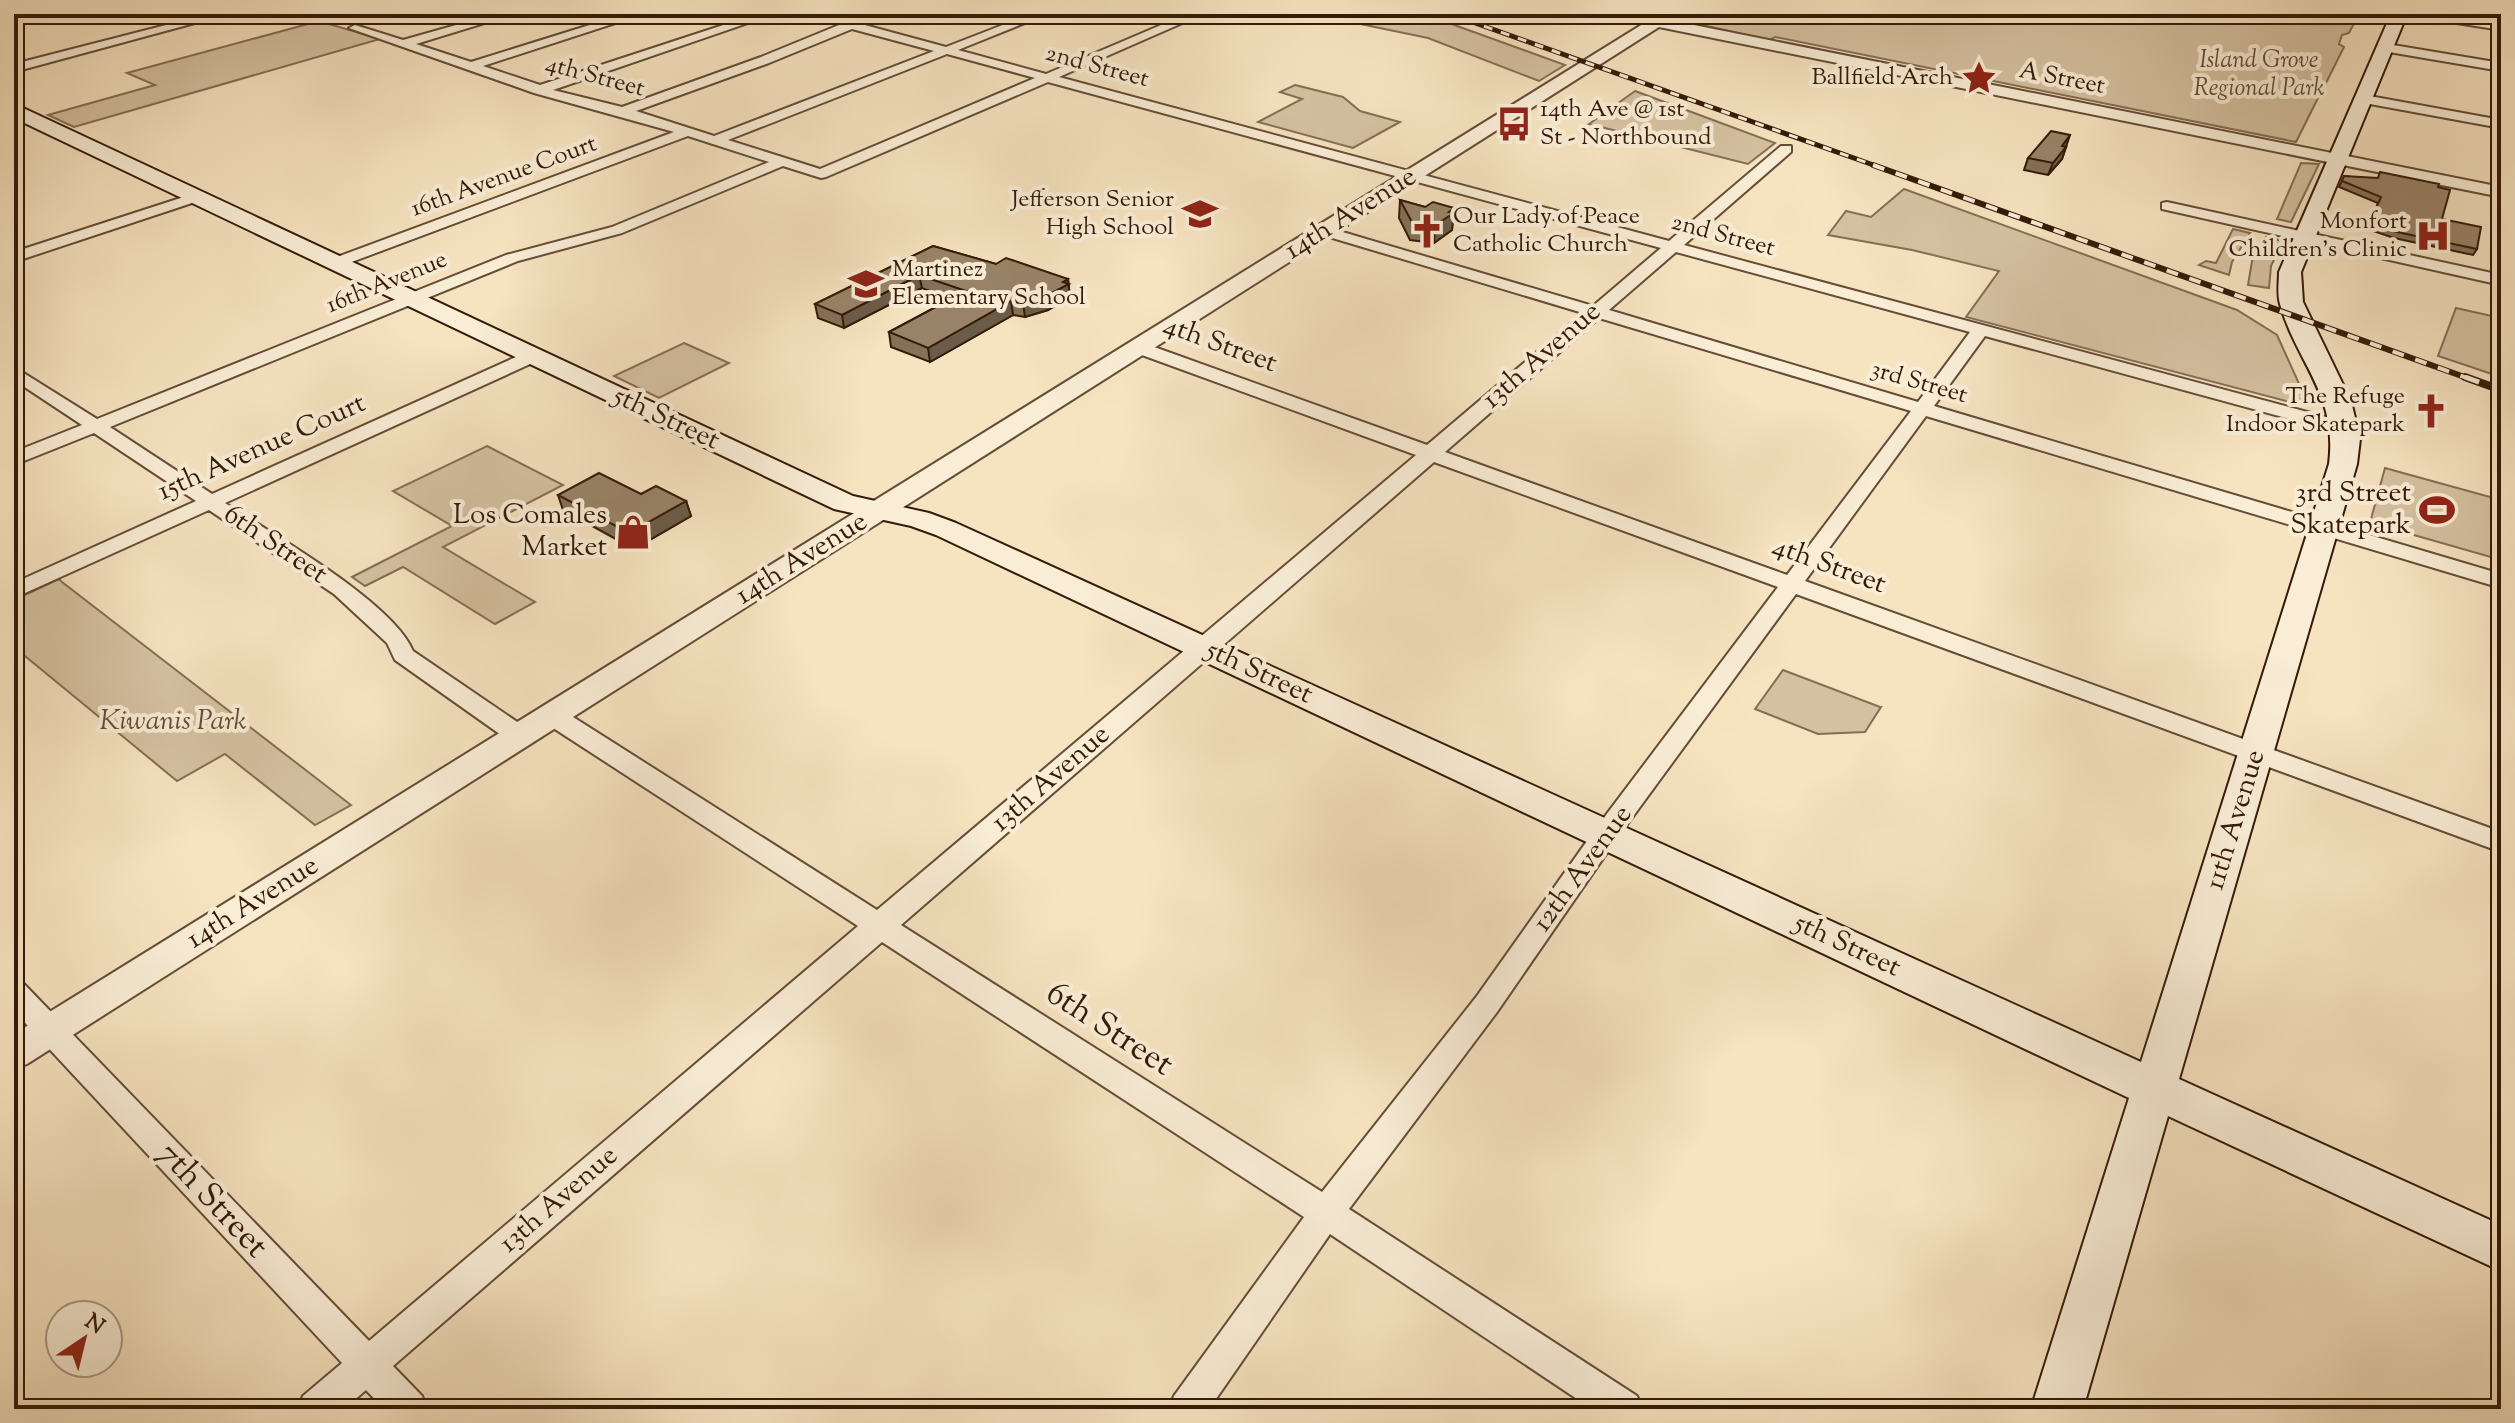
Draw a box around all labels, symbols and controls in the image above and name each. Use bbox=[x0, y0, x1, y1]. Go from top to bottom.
street label: 2nd Street bbox=[1041, 37, 1153, 97]
park label: Island Grove Regional Park bbox=[2194, 44, 2324, 106]
street label: 4th Street bbox=[542, 47, 648, 107]
street label: A Street bbox=[2016, 54, 2108, 104]
place icon: Ballfield Arch bbox=[1960, 59, 1998, 97]
place label: Ballfield Arch bbox=[1811, 61, 1953, 95]
place label: 14th Ave @ 1st St - Northbound bbox=[1540, 93, 1712, 155]
bus stop icon: 14th Ave @ 1st St - Northbound bbox=[1495, 105, 1533, 143]
street label: 16th Avenue Court bbox=[406, 128, 602, 226]
street label: 14th Avenue bbox=[1277, 158, 1425, 270]
place label: Jefferson Senior High School bbox=[1009, 183, 1174, 245]
school or university icon: Jefferson Senior High School bbox=[1181, 195, 1219, 233]
place label: Our Lady of Peace Catholic Church bbox=[1453, 200, 1640, 262]
place label: Monfort Children's Clinic bbox=[2229, 205, 2407, 267]
street label: 2nd Street bbox=[1667, 206, 1779, 266]
church icon: Our Lady of Peace Catholic Church bbox=[1408, 212, 1446, 250]
hospital icon: Monfort Children's Clinic bbox=[2414, 217, 2452, 255]
street label: 16th Avenue bbox=[321, 243, 453, 323]
place label: Martinez Elementary School bbox=[892, 253, 1086, 315]
school or university icon: Martinez Elementary School bbox=[847, 265, 885, 303]
street label: 13th Avenue bbox=[1474, 293, 1610, 419]
street label: 4th Street bbox=[1158, 306, 1283, 384]
street label: 3rd Street bbox=[1867, 353, 1971, 413]
street label: 5th Street bbox=[604, 376, 726, 461]
place label: The Refuge Indoor Skatepark bbox=[2226, 380, 2405, 442]
street label: 15th Avenue Court bbox=[152, 384, 373, 512]
church icon: The Refuge Indoor Skatepark bbox=[2412, 392, 2450, 430]
place label: 3rd Street Skatepark bbox=[2290, 474, 2411, 546]
sports icon: 3rd Street Skatepark bbox=[2418, 491, 2456, 529]
street label: 6th Street bbox=[215, 495, 335, 595]
place label: Los Comales Market bbox=[453, 496, 607, 568]
street label: 14th Avenue bbox=[728, 503, 876, 615]
shop icon: Los Comales Market bbox=[614, 513, 652, 551]
street label: 4th Street bbox=[1767, 527, 1892, 605]
street label: 5th Street bbox=[1197, 630, 1319, 715]
park label: Kiwanis Park bbox=[100, 702, 247, 742]
street label: 13th Avenue bbox=[983, 716, 1119, 842]
street label: 11th Avenue bbox=[2196, 745, 2276, 895]
street label: 12th Avenue bbox=[1523, 797, 1643, 941]
street label: 14th Avenue bbox=[179, 847, 327, 959]
street label: 5th Street bbox=[1785, 903, 1907, 988]
street label: 6th Street bbox=[1036, 970, 1183, 1090]
street label: 7th Street bbox=[145, 1132, 279, 1271]
street label: 13th Avenue bbox=[491, 1137, 627, 1263]
north arrow bbox=[44, 1299, 124, 1379]
text: N bbox=[77, 1307, 110, 1343]

